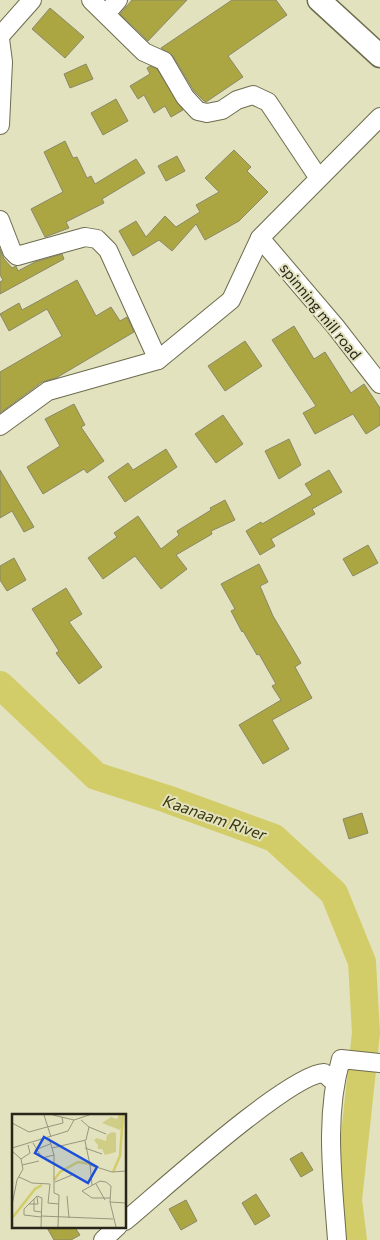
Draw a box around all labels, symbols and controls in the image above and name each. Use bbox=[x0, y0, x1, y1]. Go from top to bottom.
street label: spinning mill road bbox=[277, 259, 365, 363]
water label: Kaanaam River bbox=[161, 790, 270, 844]
inset map bbox=[12, 1114, 126, 1228]

